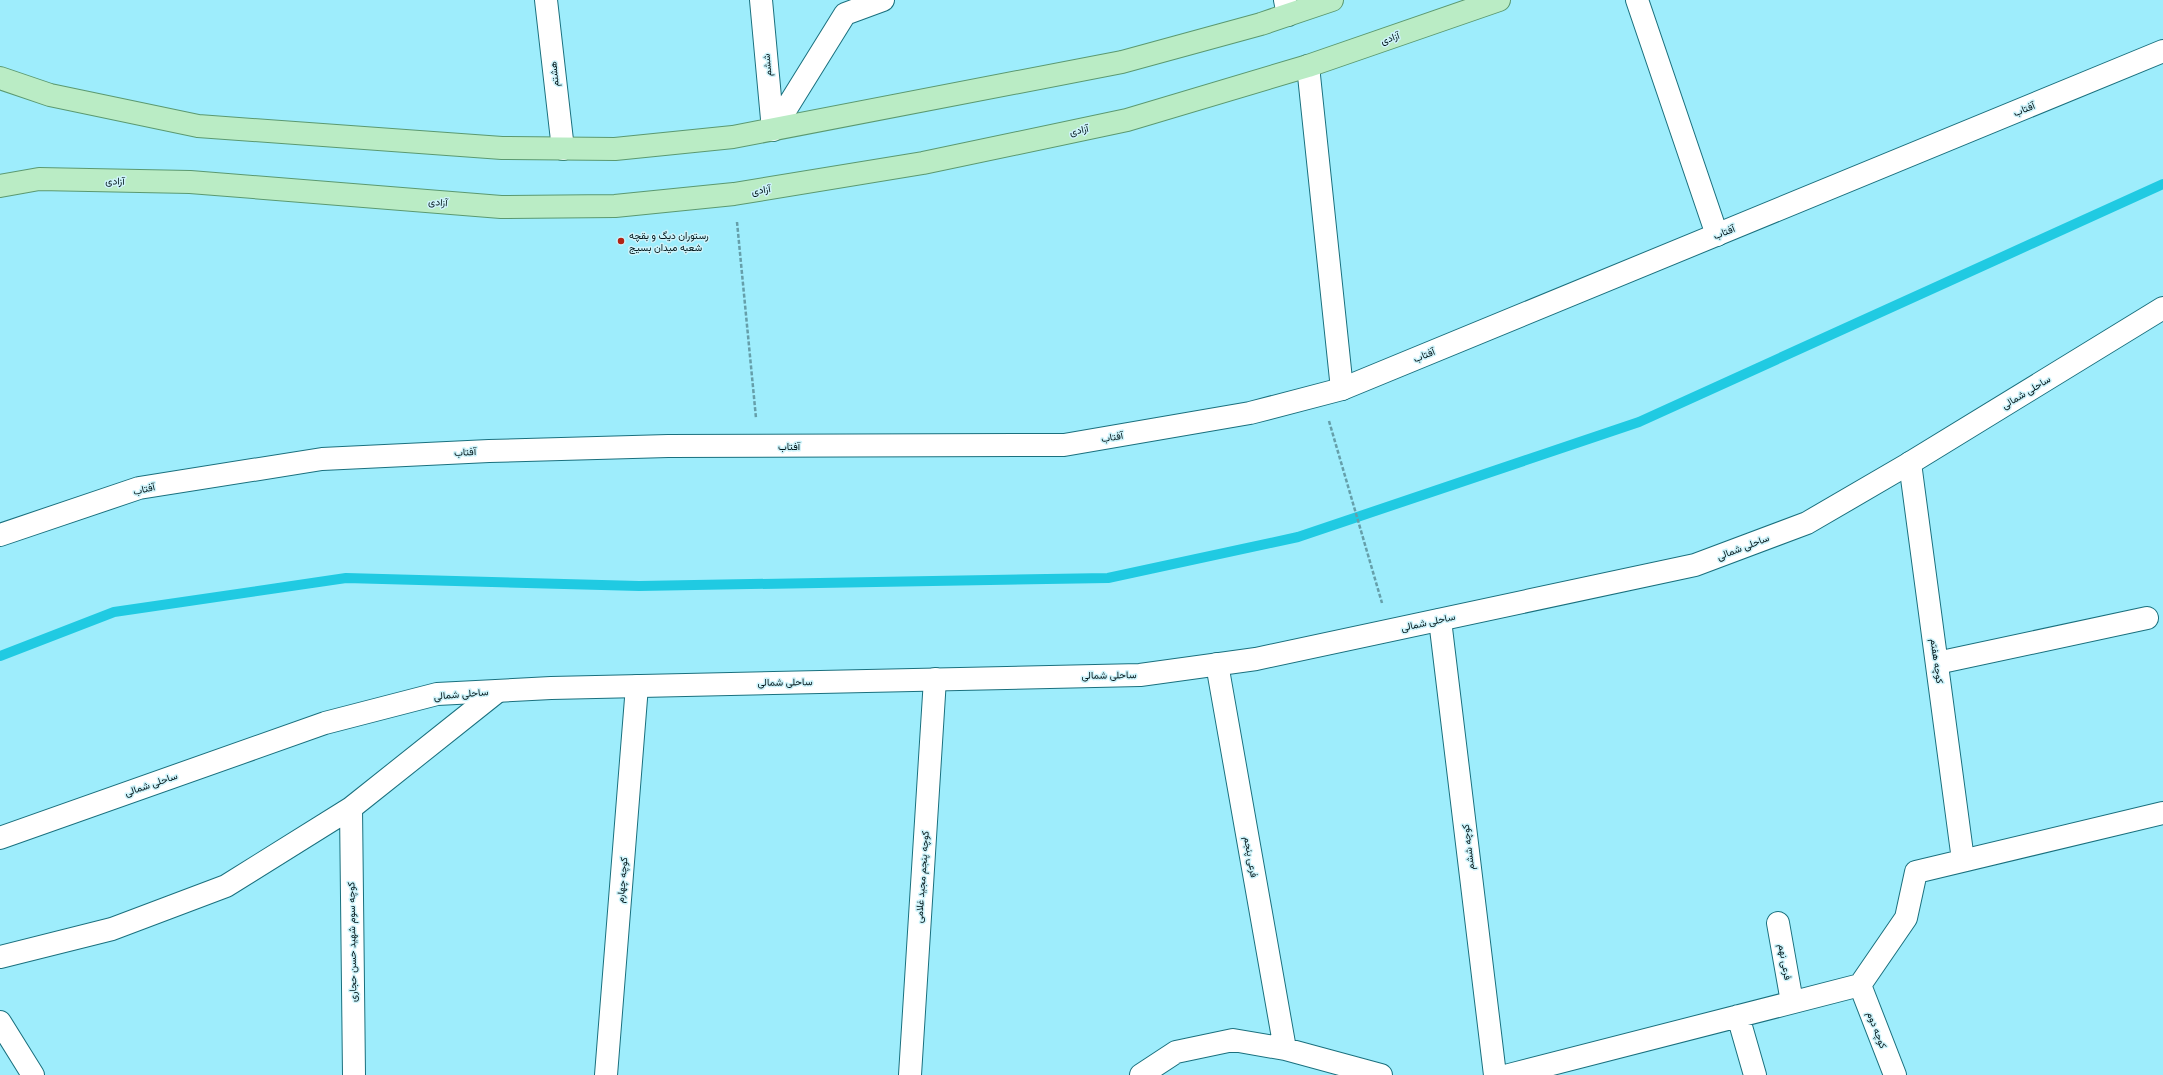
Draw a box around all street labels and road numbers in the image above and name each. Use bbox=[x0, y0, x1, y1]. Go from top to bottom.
street label: آزادی bbox=[1379, 29, 1402, 47]
street label: ششم bbox=[761, 53, 774, 77]
street label: هشتم bbox=[547, 61, 562, 87]
street label: آفتاب bbox=[2012, 100, 2037, 119]
street label: آزادی bbox=[1068, 122, 1090, 138]
street label: آزادی bbox=[105, 175, 125, 188]
street label: آزادی bbox=[751, 183, 772, 198]
street label: آزادی bbox=[428, 196, 449, 209]
street label: آفتاب bbox=[1712, 223, 1737, 242]
street label: آفتاب bbox=[1412, 346, 1437, 365]
street label: ساحلی شمالی bbox=[2000, 373, 2053, 412]
street label: آفتاب bbox=[1100, 430, 1125, 445]
street label: آفتاب bbox=[778, 441, 801, 453]
street label: آفتاب bbox=[454, 446, 477, 459]
street label: آفتاب bbox=[132, 481, 157, 498]
street label: ساحلی شمالی bbox=[1715, 532, 1771, 563]
street label: ساحلی شمالی bbox=[1400, 611, 1456, 634]
street label: کوچه هفتم bbox=[1926, 638, 1946, 685]
street label: ساحلی شمالی bbox=[1081, 669, 1137, 682]
street label: ساحلی شمالی bbox=[757, 676, 813, 689]
street label: ساحلی شمالی bbox=[433, 686, 489, 703]
street label: ساحلی شمالی bbox=[123, 770, 179, 799]
street label: کوچه ششم bbox=[1460, 823, 1478, 870]
street label: کوچه پنجم مجید غلامی bbox=[913, 830, 933, 924]
street label: فرعی پنجم bbox=[1240, 836, 1260, 879]
street label: کوچه چهارم bbox=[615, 856, 632, 904]
street label: کوچه سوم شهید حسن حجاری bbox=[345, 881, 361, 1002]
street label: فرعی نهم bbox=[1775, 943, 1794, 981]
street label: کوچه دوم bbox=[1863, 1010, 1889, 1051]

